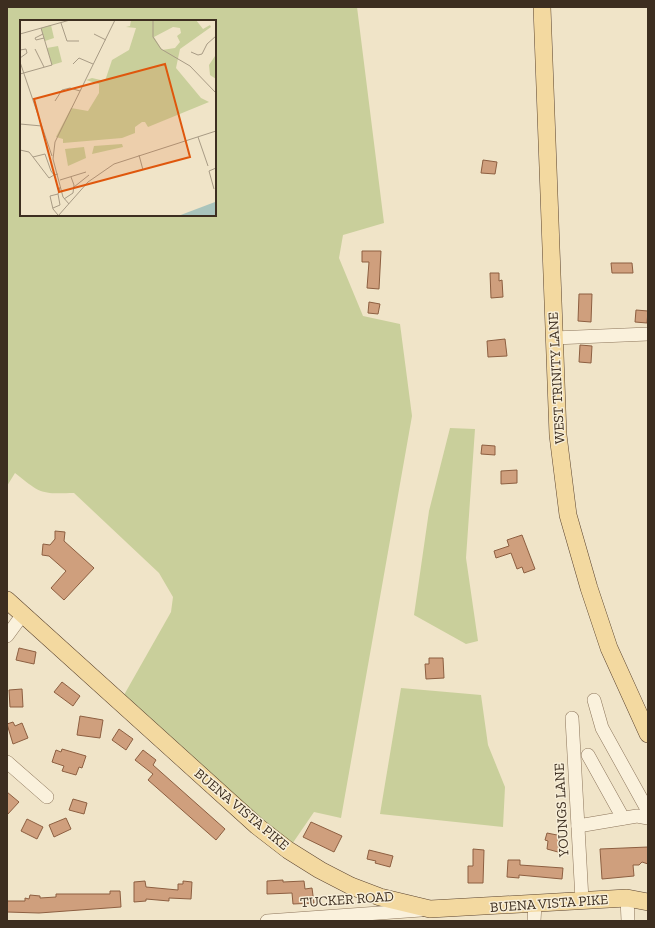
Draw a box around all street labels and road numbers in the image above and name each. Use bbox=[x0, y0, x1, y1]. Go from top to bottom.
street label: WEST TRINITY LANE bbox=[545, 312, 568, 444]
street label: YOUNGS LANE bbox=[551, 763, 572, 858]
street label: BUENA VISTA PIKE bbox=[191, 765, 293, 854]
street label: TUCKER ROAD bbox=[300, 888, 395, 911]
street label: BUENA VISTA PIKE bbox=[489, 891, 609, 916]

